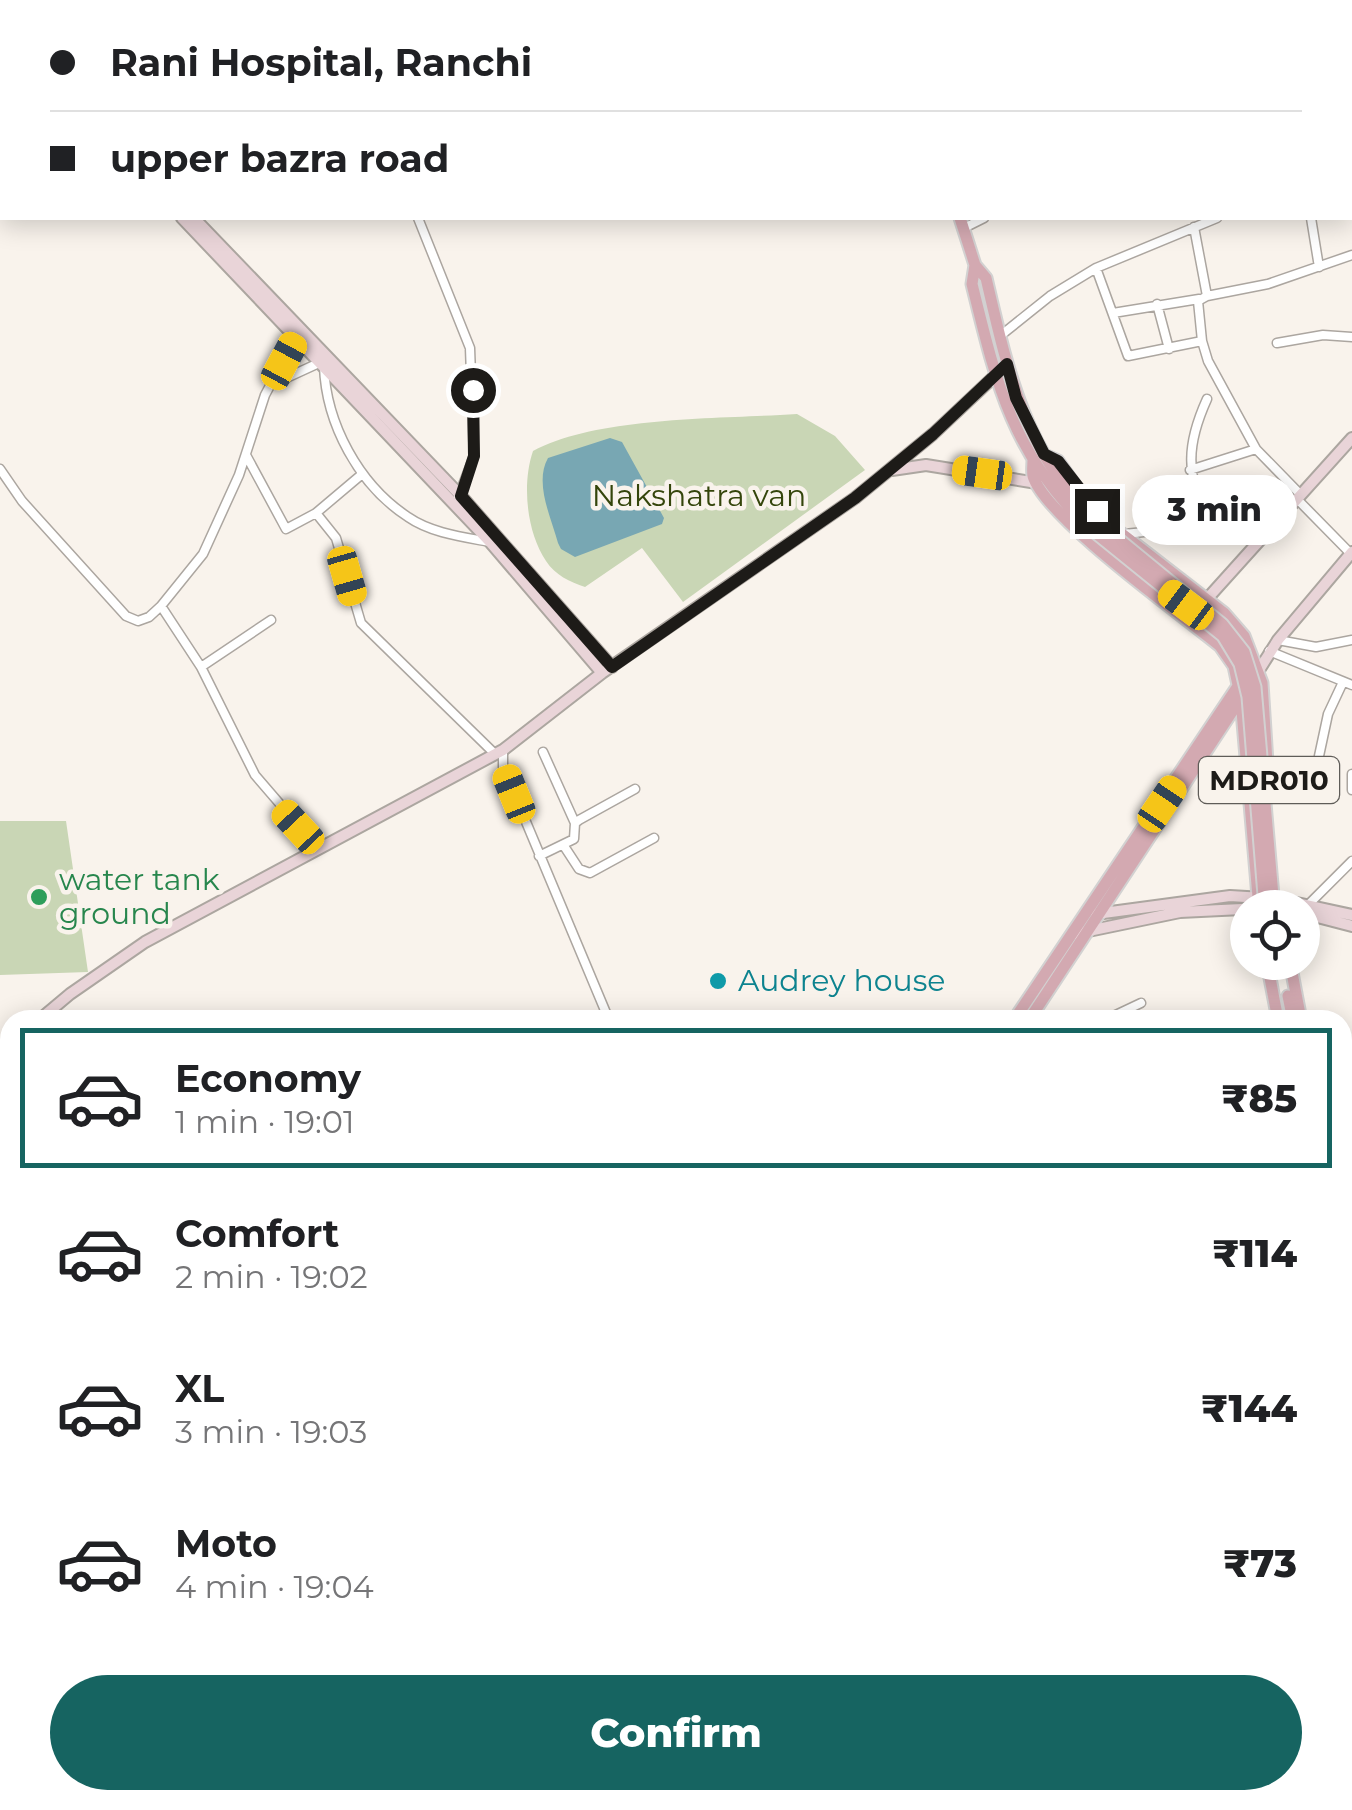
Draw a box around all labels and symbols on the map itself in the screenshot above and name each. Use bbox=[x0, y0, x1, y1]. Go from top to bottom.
car bbox=[257, 327, 311, 395]
route start bbox=[451, 368, 496, 413]
car bbox=[950, 454, 1014, 492]
callout: 3 min bbox=[1132, 476, 1297, 546]
park label: Nakshatra van bbox=[592, 477, 806, 514]
route end bbox=[1075, 489, 1120, 534]
car bbox=[324, 543, 370, 609]
car bbox=[1153, 575, 1219, 635]
road number: MDR010 bbox=[1199, 757, 1339, 803]
car bbox=[489, 761, 539, 827]
car bbox=[1133, 771, 1191, 837]
car bbox=[267, 795, 329, 859]
place label: water tank ground bbox=[59, 861, 220, 932]
marker: water tank ground bbox=[28, 886, 50, 908]
place label: Audrey house bbox=[738, 962, 945, 999]
marker: Audrey house bbox=[707, 970, 729, 992]

